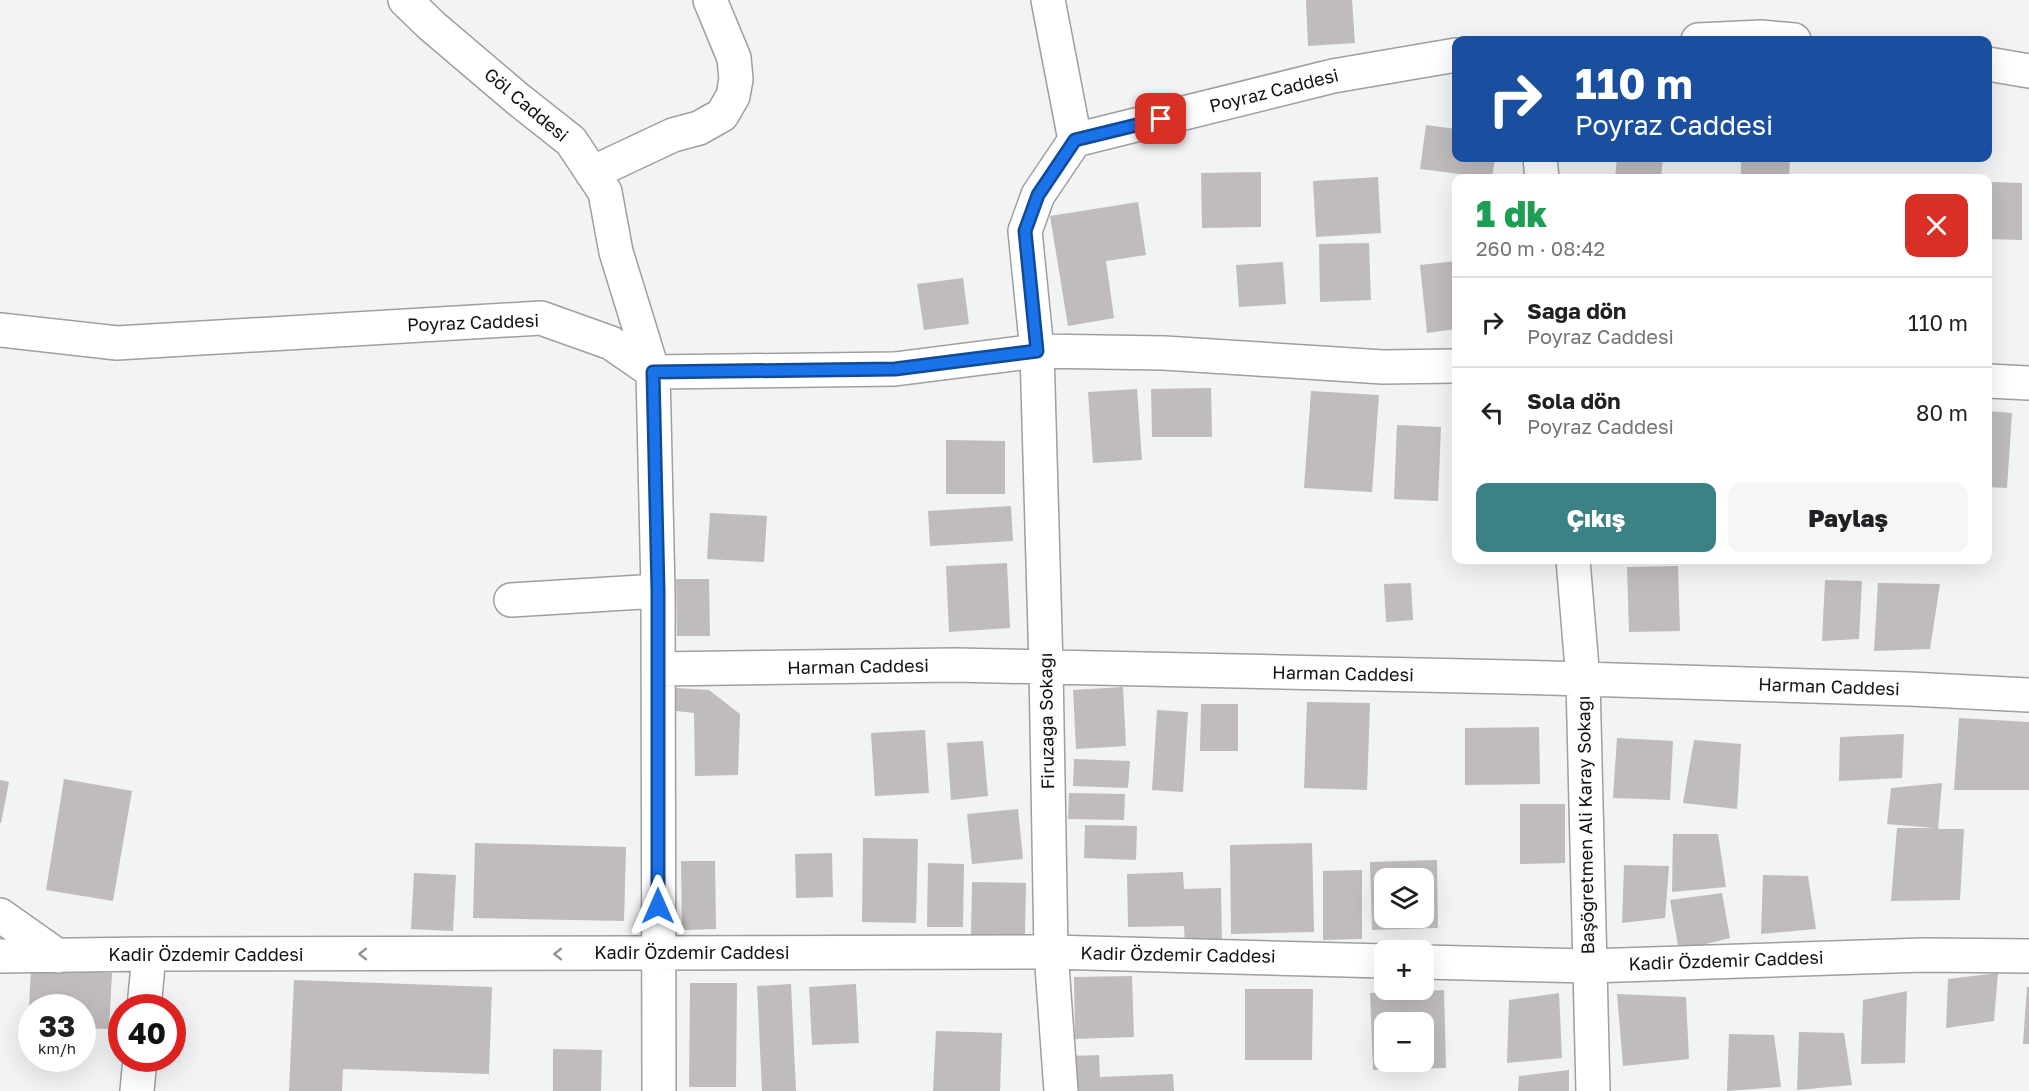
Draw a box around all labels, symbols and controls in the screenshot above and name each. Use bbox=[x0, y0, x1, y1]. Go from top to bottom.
text: 110 m bbox=[1575, 58, 1693, 108]
icon: right bbox=[1476, 60, 1554, 138]
street label: Göl Caddesi bbox=[480, 63, 573, 146]
street label: Poyraz Caddesi bbox=[1207, 63, 1341, 117]
pin bbox=[1135, 93, 1186, 144]
icon: arrive bbox=[1144, 102, 1177, 135]
text: Poyraz Caddesi bbox=[1575, 109, 1773, 141]
text: 1 dk bbox=[1476, 192, 1547, 235]
button: close bbox=[1905, 194, 1968, 257]
text: 260 m · 08:42 bbox=[1476, 236, 1605, 260]
text: Sağa dön bbox=[1527, 297, 1626, 324]
icon: right bbox=[1476, 306, 1509, 339]
street label: Poyraz Caddesi bbox=[407, 309, 539, 335]
text: 110 m bbox=[1908, 309, 1968, 336]
text: Poyraz Caddesi bbox=[1527, 324, 1674, 348]
text: Sola dön bbox=[1527, 387, 1621, 414]
icon: left bbox=[1476, 396, 1509, 429]
text: 80 m bbox=[1916, 399, 1968, 426]
text: Poyraz Caddesi bbox=[1527, 414, 1674, 438]
button: Çıkış bbox=[1476, 483, 1716, 552]
button: Paylaş bbox=[1728, 483, 1968, 552]
street label: Firuzağa Sokağı bbox=[1034, 652, 1058, 790]
street label: Harman Caddesi bbox=[787, 654, 929, 678]
street label: Harman Caddesi bbox=[1272, 661, 1414, 685]
street label: Harman Caddesi bbox=[1758, 673, 1900, 699]
street label: Başöğretmen Ali Karay Sokağı bbox=[1572, 695, 1598, 955]
map controls bbox=[1374, 868, 1434, 1072]
button: layers bbox=[1374, 868, 1434, 928]
position arrow bbox=[626, 874, 690, 938]
button: + bbox=[1374, 940, 1434, 1000]
street label: Kadir Özdemir Caddesi bbox=[594, 941, 790, 963]
street label: Kadir Özdemir Caddesi bbox=[1080, 941, 1276, 967]
street label: Kadir Özdemir Caddesi bbox=[108, 943, 304, 965]
street label: Kadir Özdemir Caddesi bbox=[1628, 946, 1824, 974]
one-way arrow bbox=[358, 948, 367, 960]
one-way arrow bbox=[553, 948, 562, 960]
speed limit sign: 40 bbox=[108, 994, 186, 1072]
text: 33 bbox=[39, 1008, 75, 1044]
button: − bbox=[1374, 1012, 1434, 1072]
text: km/h bbox=[38, 1039, 76, 1057]

